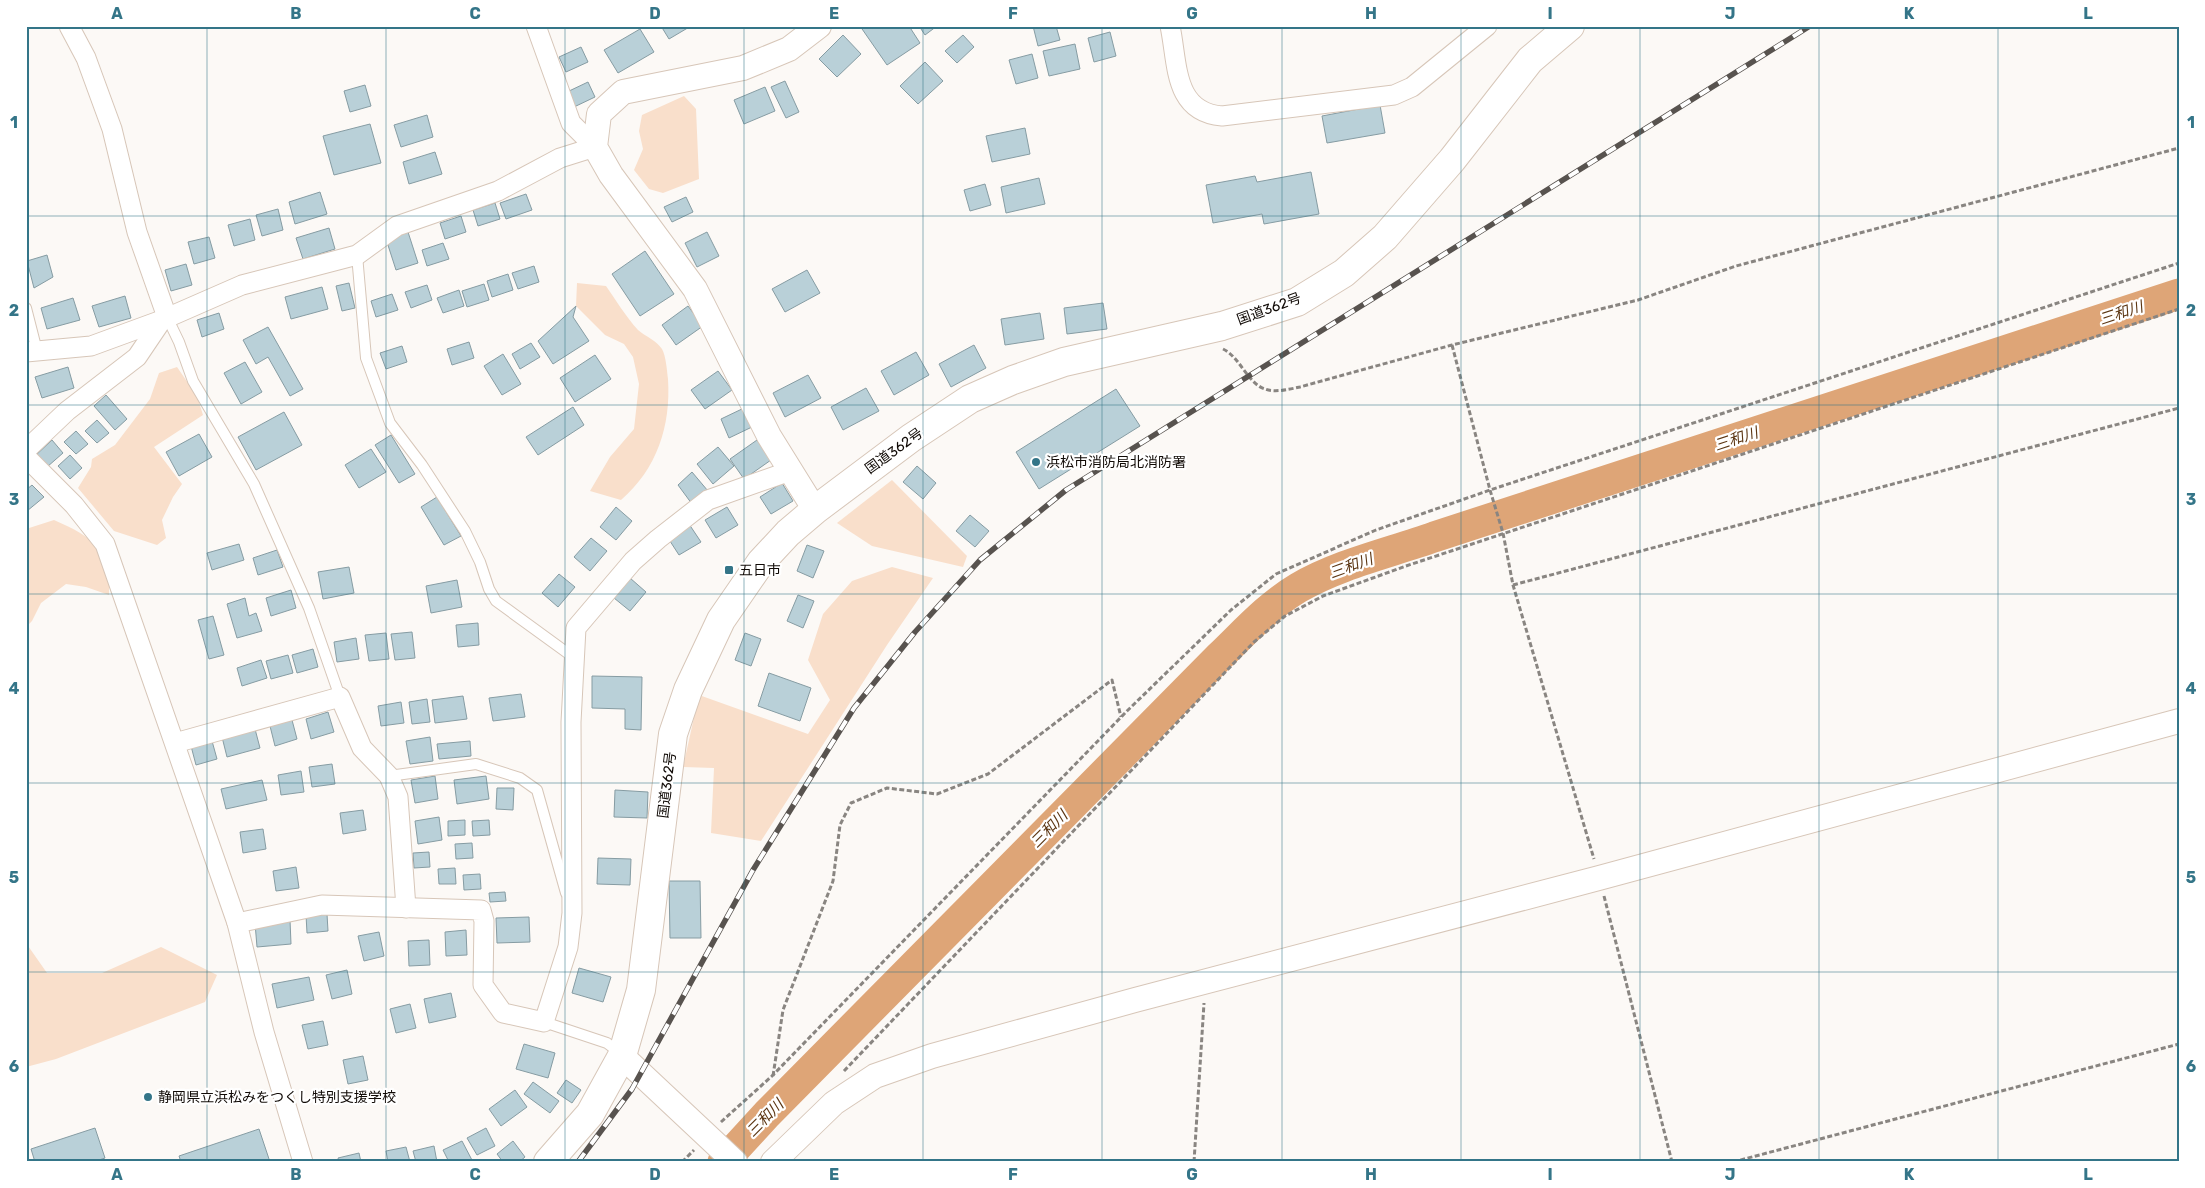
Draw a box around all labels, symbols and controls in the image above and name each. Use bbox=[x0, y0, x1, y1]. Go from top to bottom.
text: A bbox=[111, 4, 123, 23]
text: B bbox=[290, 4, 302, 23]
text: C bbox=[469, 4, 481, 23]
text: D bbox=[649, 4, 661, 23]
text: E bbox=[829, 4, 839, 23]
text: F bbox=[1008, 4, 1018, 23]
text: G bbox=[1186, 4, 1198, 23]
text: H bbox=[1365, 4, 1377, 23]
text: I bbox=[1547, 4, 1553, 23]
text: J bbox=[1725, 4, 1735, 23]
text: K bbox=[1904, 4, 1915, 23]
text: L bbox=[2083, 4, 2093, 23]
text: 1 bbox=[10, 113, 18, 132]
text: 1 bbox=[2187, 113, 2195, 132]
street label: 国道362号 bbox=[1235, 290, 1303, 328]
water label: 三和川 bbox=[2097, 297, 2147, 329]
text: 2 bbox=[9, 301, 19, 320]
text: 2 bbox=[2186, 301, 2196, 320]
water label: 三和川 bbox=[1712, 423, 1762, 455]
street label: 国道362号 bbox=[862, 424, 926, 478]
place label: 浜松市消防局北消防署 bbox=[1046, 454, 1186, 471]
marker: 浜松市消防局北消防署 bbox=[1030, 456, 1042, 468]
text: 3 bbox=[9, 490, 19, 509]
text: 3 bbox=[2186, 490, 2196, 509]
water label: 三和川 bbox=[1327, 549, 1377, 582]
place label: 五日市 bbox=[739, 562, 781, 579]
marker: 五日市 bbox=[723, 564, 735, 576]
text: 4 bbox=[9, 679, 20, 698]
text: 4 bbox=[2186, 679, 2197, 698]
street label: 国道362号 bbox=[654, 751, 680, 819]
water label: 三和川 bbox=[1027, 805, 1073, 851]
text: 5 bbox=[9, 868, 19, 887]
text: 5 bbox=[2186, 868, 2196, 887]
text: 6 bbox=[9, 1057, 19, 1076]
text: 6 bbox=[2186, 1057, 2196, 1076]
place label: 静岡県立浜松みをつくし特別支援学校 bbox=[158, 1089, 396, 1106]
marker: 静岡県立浜松みをつくし特別支援学校 bbox=[142, 1091, 154, 1103]
water label: 三和川 bbox=[743, 1094, 789, 1140]
text: A bbox=[111, 1165, 123, 1184]
text: B bbox=[290, 1165, 302, 1184]
text: C bbox=[469, 1165, 481, 1184]
text: D bbox=[649, 1165, 661, 1184]
text: E bbox=[829, 1165, 839, 1184]
text: F bbox=[1008, 1165, 1018, 1184]
text: G bbox=[1186, 1165, 1198, 1184]
text: H bbox=[1365, 1165, 1377, 1184]
text: I bbox=[1547, 1165, 1553, 1184]
text: J bbox=[1725, 1165, 1735, 1184]
text: K bbox=[1904, 1165, 1915, 1184]
text: L bbox=[2083, 1165, 2093, 1184]

